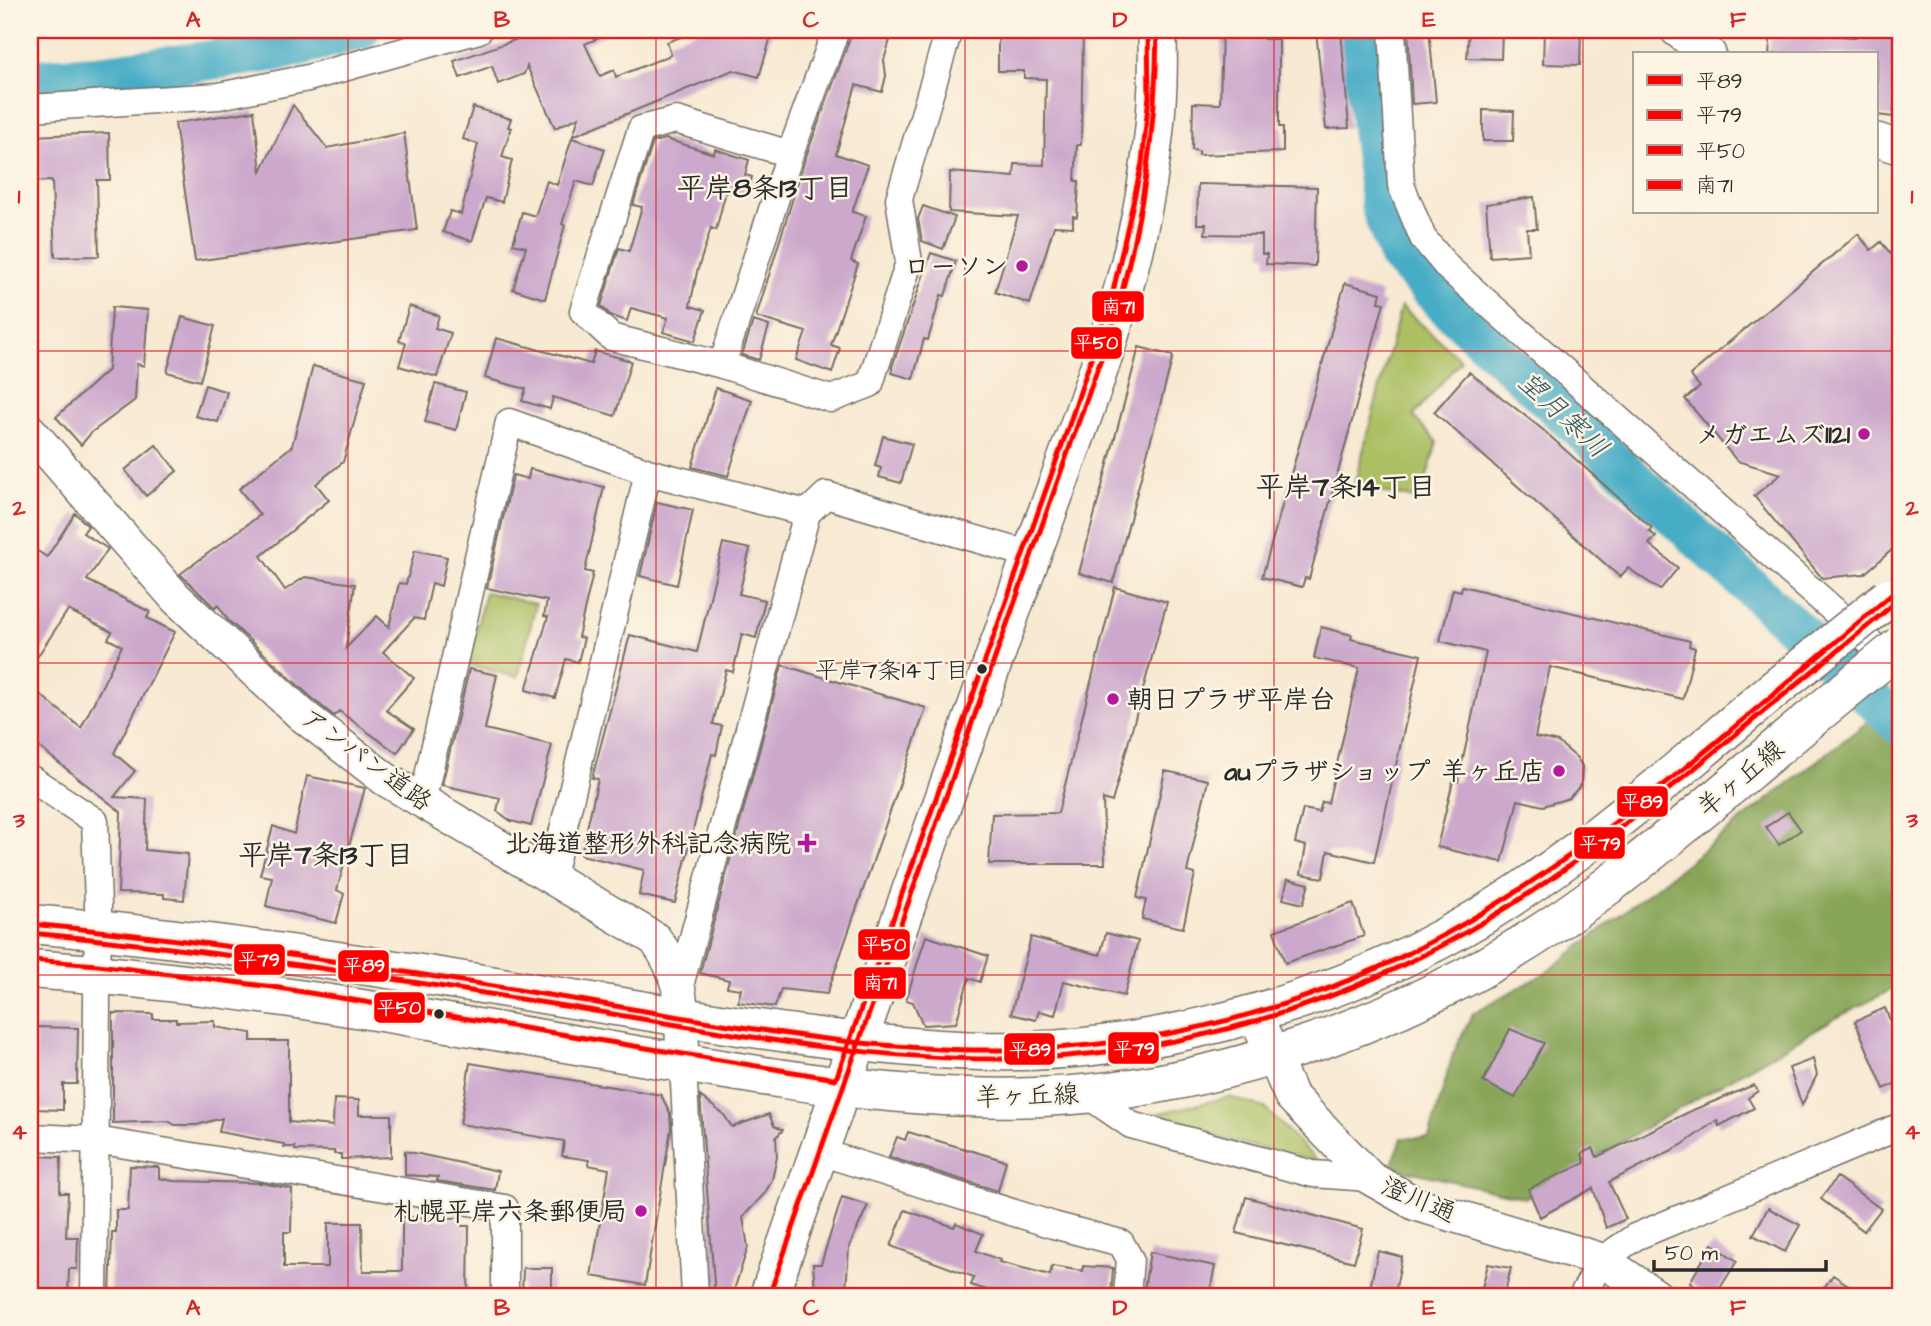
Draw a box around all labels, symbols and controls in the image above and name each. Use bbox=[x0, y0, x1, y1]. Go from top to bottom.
text: A bbox=[186, 4, 201, 36]
text: B bbox=[494, 4, 511, 36]
text: C bbox=[803, 4, 820, 36]
text: D bbox=[1113, 4, 1128, 36]
text: E bbox=[1422, 4, 1436, 36]
text: F bbox=[1730, 4, 1747, 36]
legend bbox=[1633, 52, 1878, 214]
text: 平89 bbox=[1696, 67, 1743, 96]
text: 平79 bbox=[1696, 101, 1742, 130]
text: 平50 bbox=[1696, 137, 1745, 166]
district label: 平岸8条13丁目 bbox=[677, 169, 853, 208]
text: 南71 bbox=[1696, 171, 1733, 200]
text: 1 bbox=[18, 180, 21, 212]
text: 1 bbox=[1911, 180, 1914, 212]
place label: ローソン bbox=[904, 249, 1008, 285]
marker: ローソン bbox=[1014, 258, 1030, 274]
line badge: 南71 bbox=[1091, 290, 1145, 323]
text: 南71 bbox=[1101, 294, 1135, 321]
line badge: 平50 bbox=[1070, 326, 1123, 360]
text: 平50 bbox=[1074, 330, 1118, 357]
water label: 望月寒川 bbox=[1509, 363, 1617, 468]
place label: メガエムズ1121 bbox=[1695, 417, 1851, 453]
marker: メガエムズ1121 bbox=[1856, 426, 1872, 442]
district label: 平岸7条14丁目 bbox=[1256, 468, 1436, 507]
text: 2 bbox=[11, 492, 26, 524]
text: 2 bbox=[1904, 492, 1919, 524]
place label: 平岸7条14丁目 bbox=[815, 654, 969, 688]
marker: 平岸7条14丁目 bbox=[975, 662, 989, 676]
place label: 朝日プラザ平岸台 bbox=[1127, 682, 1335, 718]
marker: 朝日プラザ平岸台 bbox=[1105, 691, 1121, 707]
street label: アンパン道路 bbox=[293, 700, 440, 820]
street label: 羊ヶ丘線 bbox=[1689, 732, 1792, 826]
place label: auプラザショップ 羊ヶ丘店 bbox=[1223, 754, 1545, 790]
marker: auプラザショップ 羊ヶ丘店 bbox=[1551, 763, 1567, 779]
line badge: 平89 bbox=[1616, 785, 1669, 818]
text: 平89 bbox=[1621, 789, 1663, 816]
text: 3 bbox=[12, 804, 25, 836]
text: 3 bbox=[1905, 804, 1918, 836]
place label: 北海道整形外科記念病院 bbox=[505, 826, 791, 862]
line badge: 平79 bbox=[1573, 826, 1626, 860]
text: 平79 bbox=[1579, 831, 1621, 858]
marker: 北海道整形外科記念病院 bbox=[797, 833, 817, 853]
district label: 平岸7条13丁目 bbox=[238, 836, 414, 875]
line badge: 平50 bbox=[857, 928, 911, 961]
text: 平50 bbox=[862, 932, 906, 959]
line badge: 平79 bbox=[233, 943, 286, 976]
text: 平79 bbox=[238, 947, 280, 974]
line badge: 平89 bbox=[337, 949, 390, 983]
text: 平89 bbox=[343, 953, 385, 980]
line badge: 南71 bbox=[853, 966, 907, 1000]
text: 南71 bbox=[863, 970, 897, 997]
line badge: 平50 bbox=[373, 991, 426, 1024]
text: 平50 bbox=[377, 995, 421, 1022]
unlabelled marker bbox=[432, 1007, 446, 1021]
line badge: 平79 bbox=[1107, 1031, 1160, 1065]
line badge: 平89 bbox=[1003, 1032, 1056, 1066]
text: 平79 bbox=[1113, 1036, 1155, 1063]
text: 平89 bbox=[1009, 1037, 1051, 1064]
street label: 羊ヶ丘線 bbox=[974, 1076, 1080, 1116]
text: 4 bbox=[11, 1116, 27, 1148]
text: 4 bbox=[1904, 1116, 1920, 1148]
street label: 澄川通 bbox=[1376, 1168, 1462, 1232]
place label: 札幌平岸六条郵便局 bbox=[393, 1194, 627, 1230]
marker: 札幌平岸六条郵便局 bbox=[633, 1203, 649, 1219]
scale bar bbox=[1654, 1228, 1826, 1272]
text: 50 m bbox=[1665, 1239, 1719, 1268]
text: A bbox=[186, 1292, 201, 1324]
text: B bbox=[494, 1292, 511, 1324]
text: C bbox=[803, 1292, 820, 1324]
text: D bbox=[1113, 1292, 1128, 1324]
text: E bbox=[1422, 1292, 1436, 1324]
text: F bbox=[1730, 1292, 1747, 1324]

